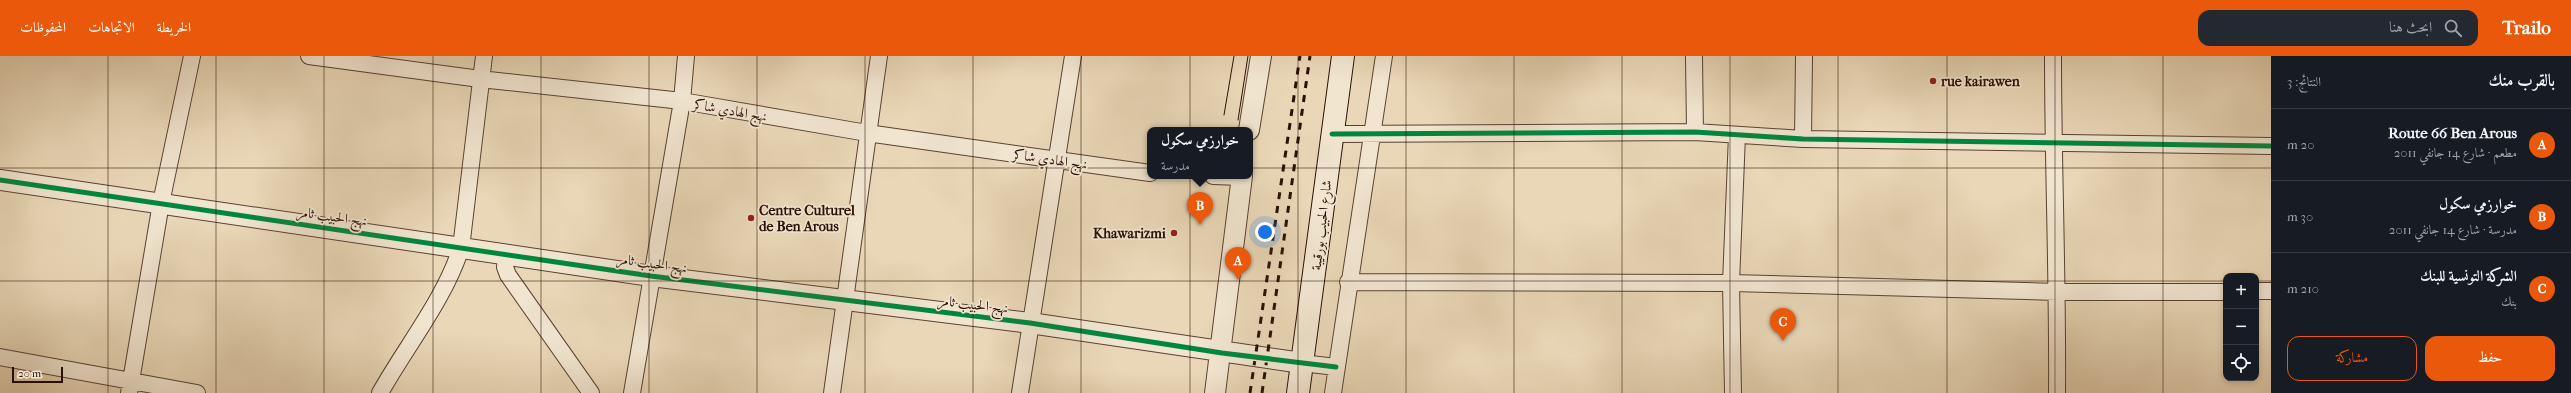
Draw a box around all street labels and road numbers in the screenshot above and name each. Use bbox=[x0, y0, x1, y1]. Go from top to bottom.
street label: نهج الهادي شاكر bbox=[689, 95, 768, 129]
street label: نهج الهادي شاكر bbox=[1009, 146, 1088, 177]
street label: شارع الحبيب بورقيبة bbox=[1308, 179, 1338, 271]
street label: نهج الحبيب ثامر bbox=[295, 203, 368, 234]
street label: نهج الحبيب ثامر bbox=[615, 250, 688, 281]
street label: نهج الحبيب ثامر bbox=[936, 292, 1009, 321]

